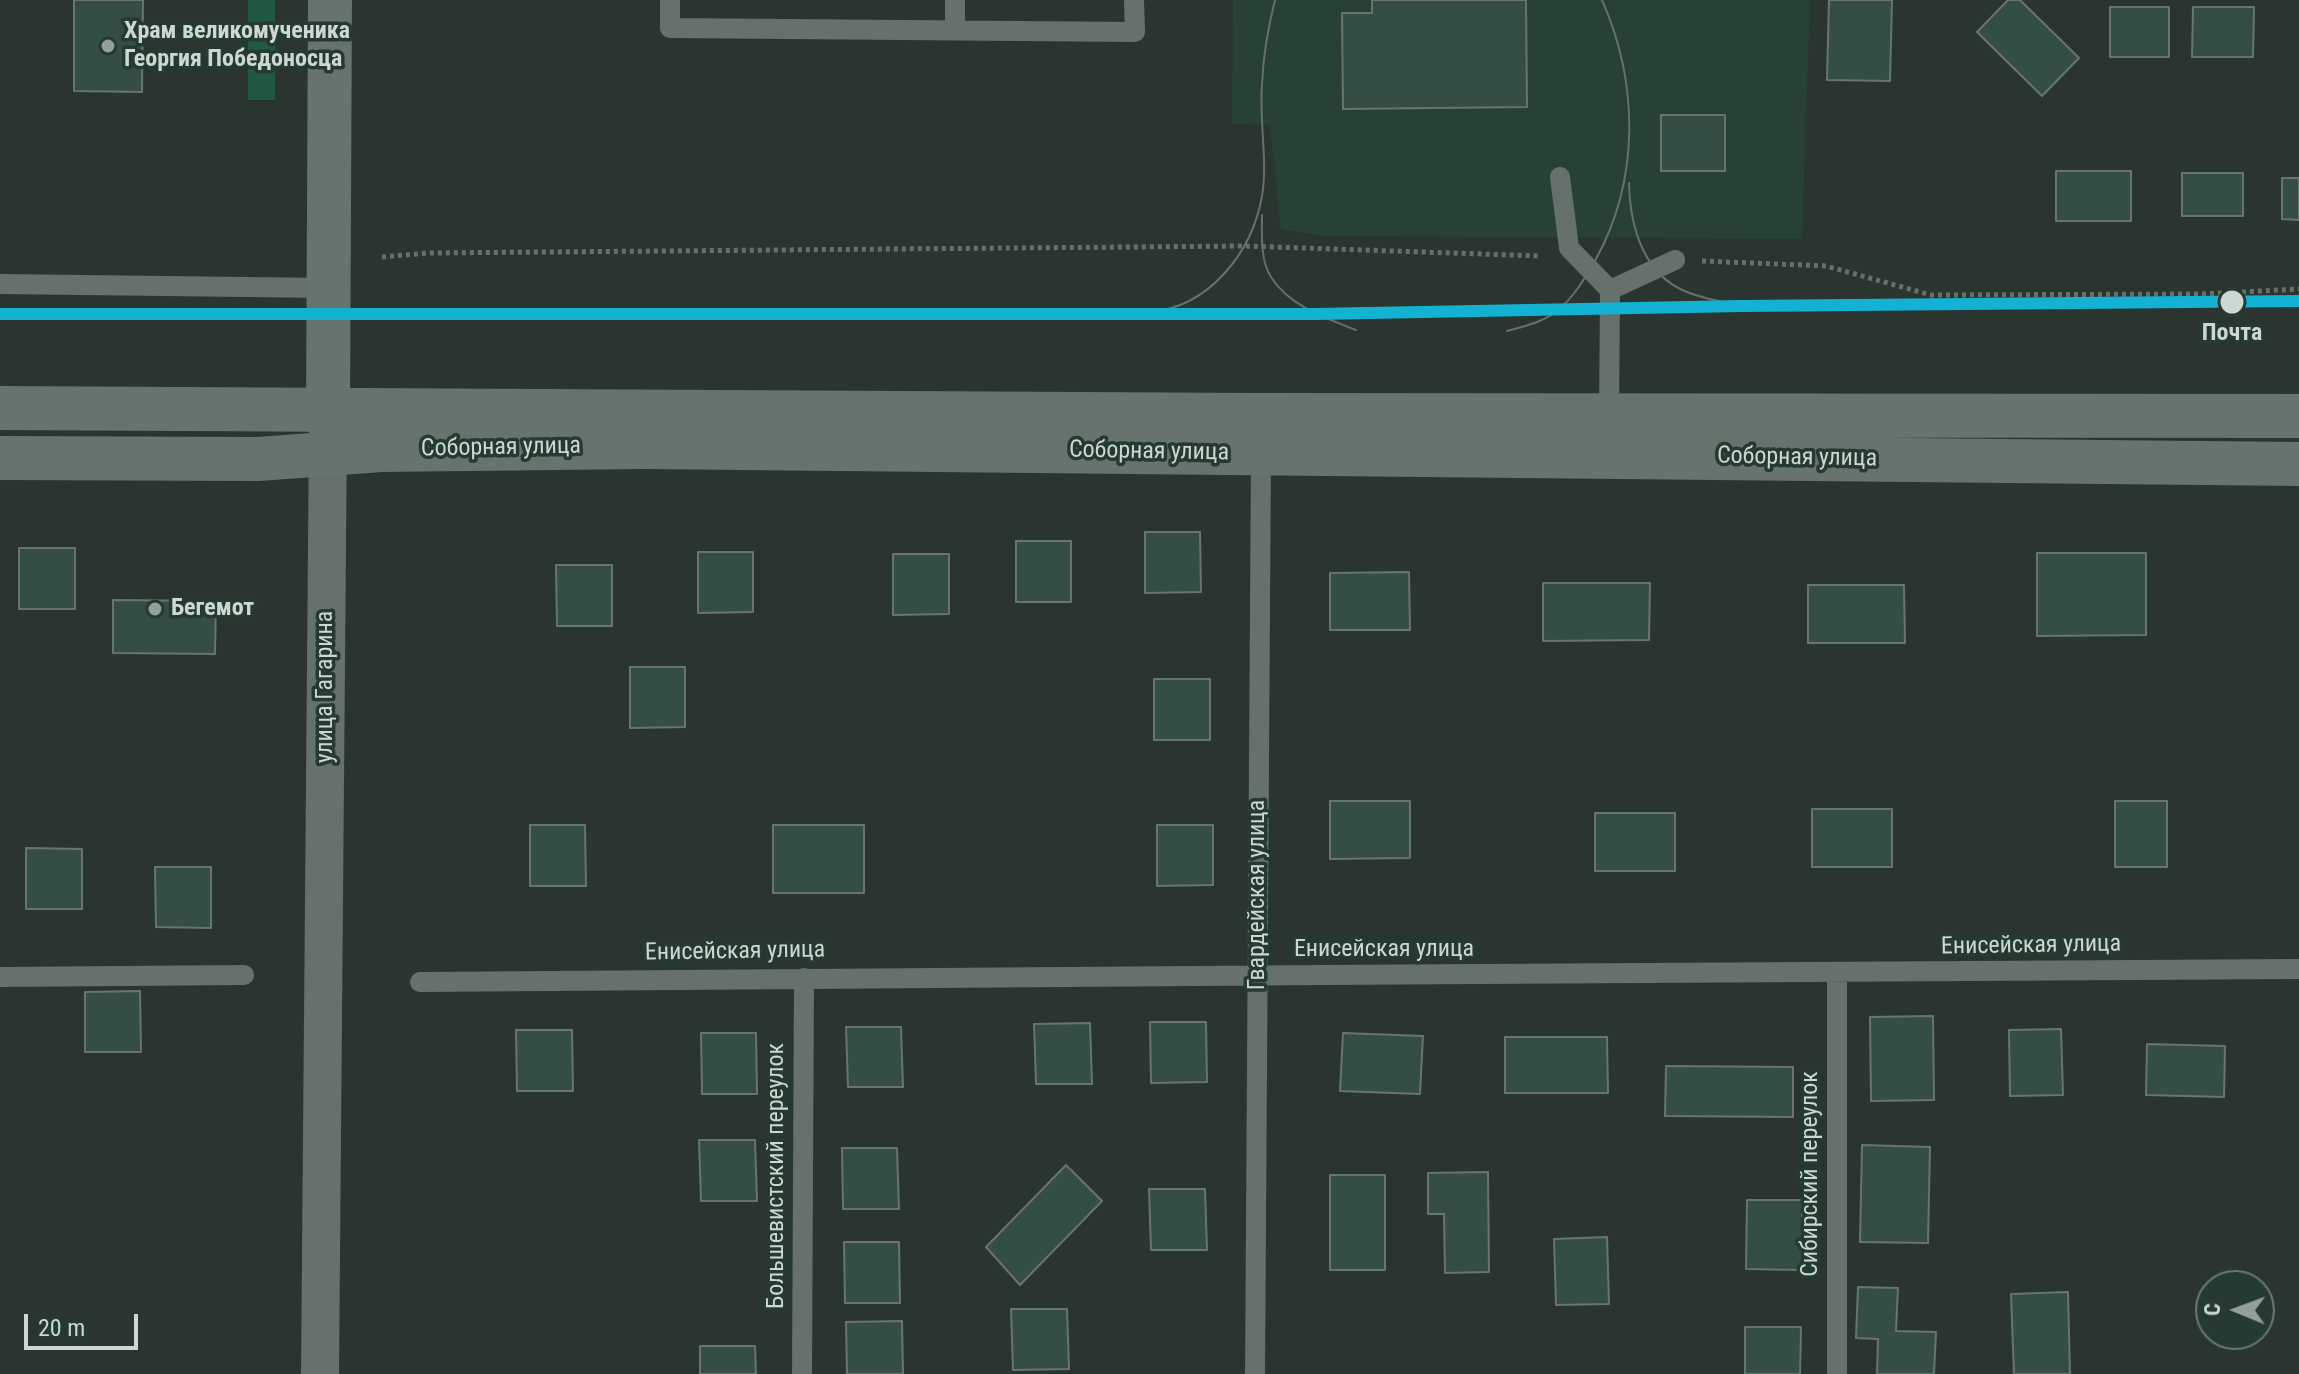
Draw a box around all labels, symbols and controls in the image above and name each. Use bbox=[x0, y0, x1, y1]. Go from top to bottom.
place label: Храм великомученика Георгия Победоносца bbox=[124, 18, 350, 74]
marker: Храм великомученика Георгия Победоносца bbox=[99, 37, 117, 55]
marker: Почта bbox=[2218, 288, 2246, 316]
place label: Почта bbox=[2202, 320, 2262, 348]
street label: Соборная улица bbox=[421, 432, 581, 464]
street label: Соборная улица bbox=[1069, 436, 1229, 468]
street label: Соборная улица bbox=[1717, 442, 1877, 474]
place label: Бегемот bbox=[171, 595, 254, 623]
marker: Бегемот bbox=[146, 600, 164, 618]
street label: улица Гагарина bbox=[312, 611, 340, 763]
street label: Гвардейская улица bbox=[1244, 800, 1272, 990]
street label: Енисейская улица bbox=[1941, 930, 2121, 962]
street label: Енисейская улица bbox=[645, 936, 825, 968]
street label: Енисейская улица bbox=[1294, 936, 1474, 964]
street label: Большевистский переулок bbox=[763, 1043, 791, 1309]
street label: Сибирский переулок bbox=[1797, 1071, 1825, 1277]
north arrow bbox=[2195, 1270, 2275, 1350]
scale bar bbox=[28, 1298, 142, 1348]
text: С bbox=[2200, 1303, 2225, 1316]
text: 20 m bbox=[38, 1314, 85, 1342]

